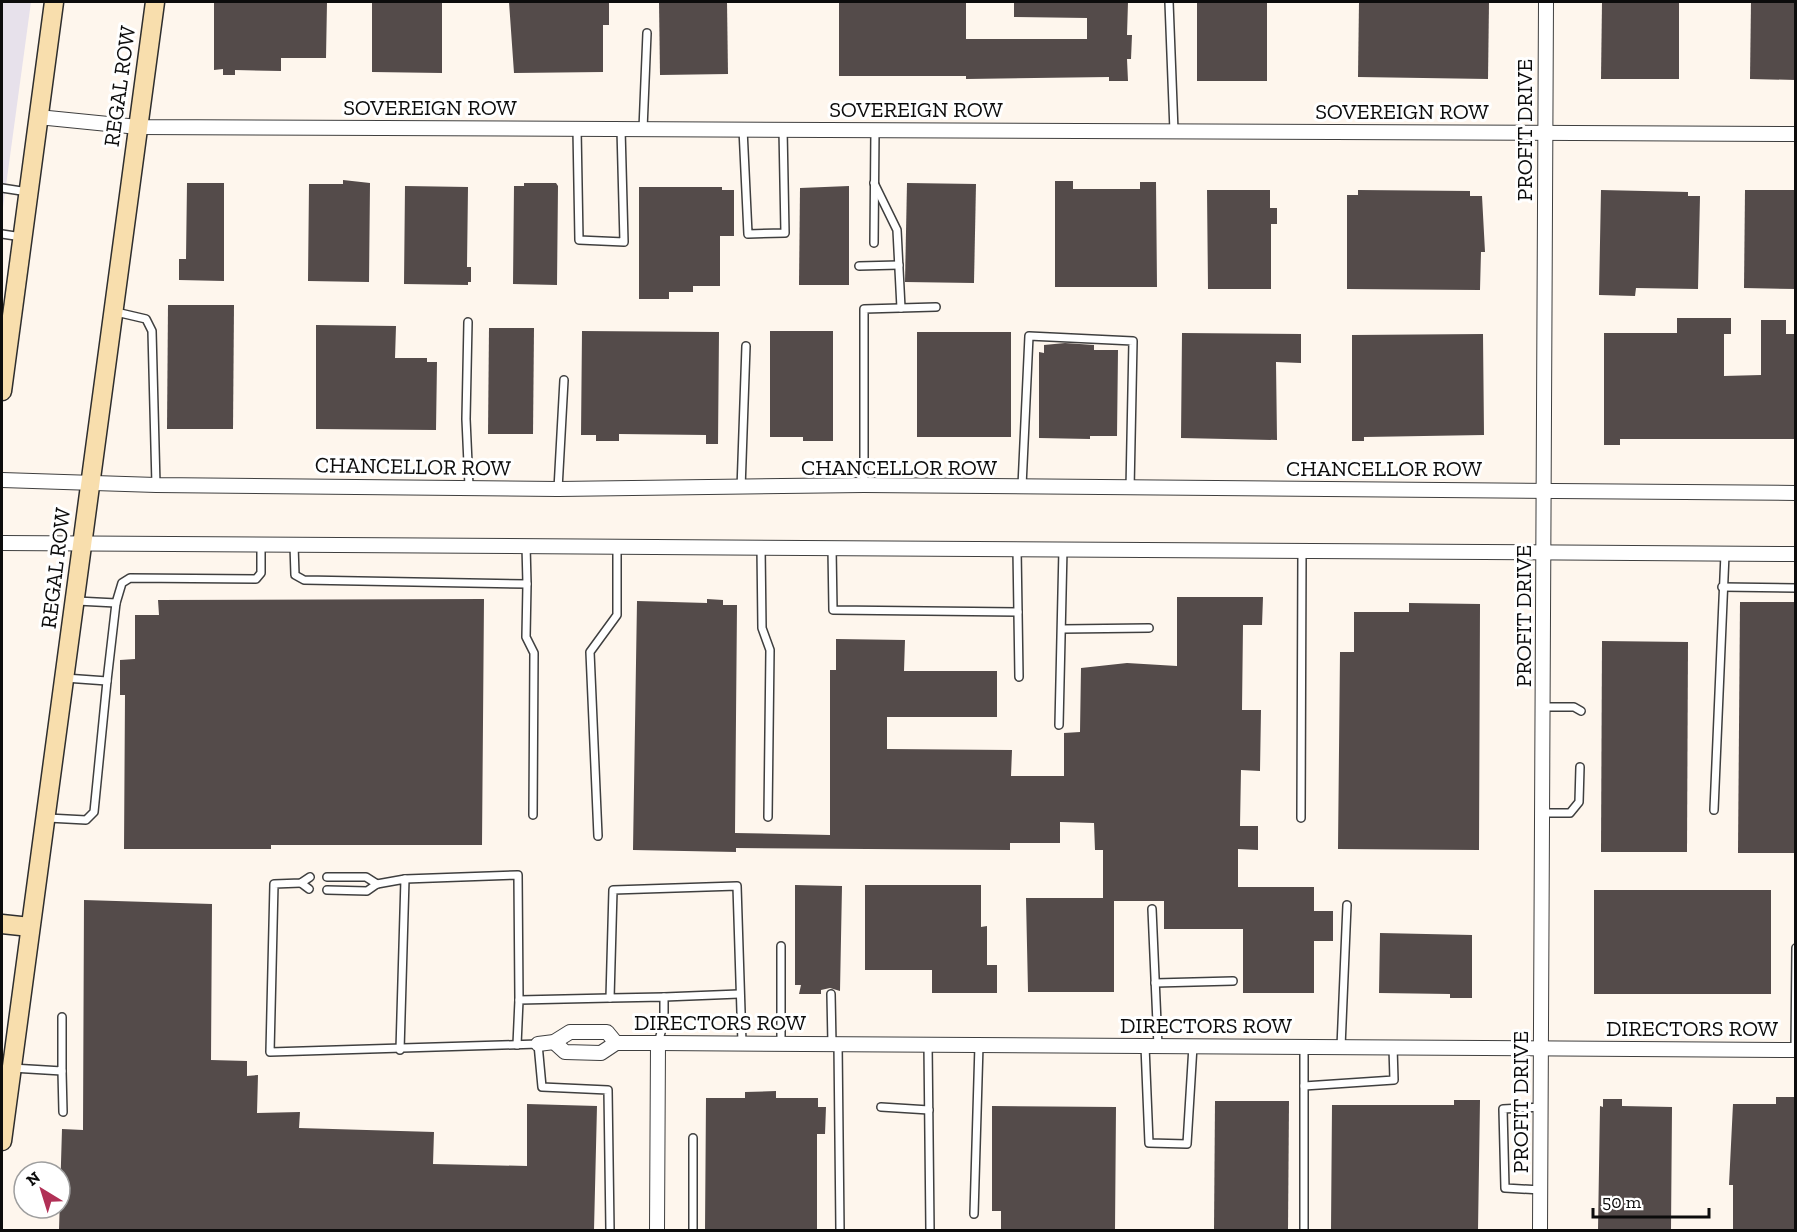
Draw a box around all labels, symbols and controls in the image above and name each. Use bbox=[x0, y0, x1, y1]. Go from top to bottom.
street label: REGAL ROW bbox=[98, 23, 141, 148]
street label: PROFIT DRIVE bbox=[1511, 59, 1538, 201]
street label: SOVEREIGN ROW bbox=[343, 94, 517, 121]
street label: SOVEREIGN ROW bbox=[829, 96, 1003, 123]
street label: SOVEREIGN ROW bbox=[1315, 98, 1489, 125]
street label: CHANCELLOR ROW bbox=[315, 451, 512, 482]
street label: CHANCELLOR ROW bbox=[801, 454, 997, 481]
street label: CHANCELLOR ROW bbox=[1286, 455, 1482, 482]
street label: REGAL ROW bbox=[35, 506, 76, 630]
street label: PROFIT DRIVE bbox=[1510, 545, 1537, 687]
street label: DIRECTORS ROW bbox=[634, 1009, 807, 1036]
street label: DIRECTORS ROW bbox=[1120, 1012, 1293, 1039]
street label: DIRECTORS ROW bbox=[1606, 1015, 1779, 1042]
street label: PROFIT DRIVE bbox=[1507, 1031, 1534, 1173]
north arrow bbox=[12, 1160, 72, 1220]
text: N bbox=[22, 1167, 44, 1190]
scale bar bbox=[1593, 1181, 1708, 1219]
text: 50 m bbox=[1602, 1191, 1642, 1213]

